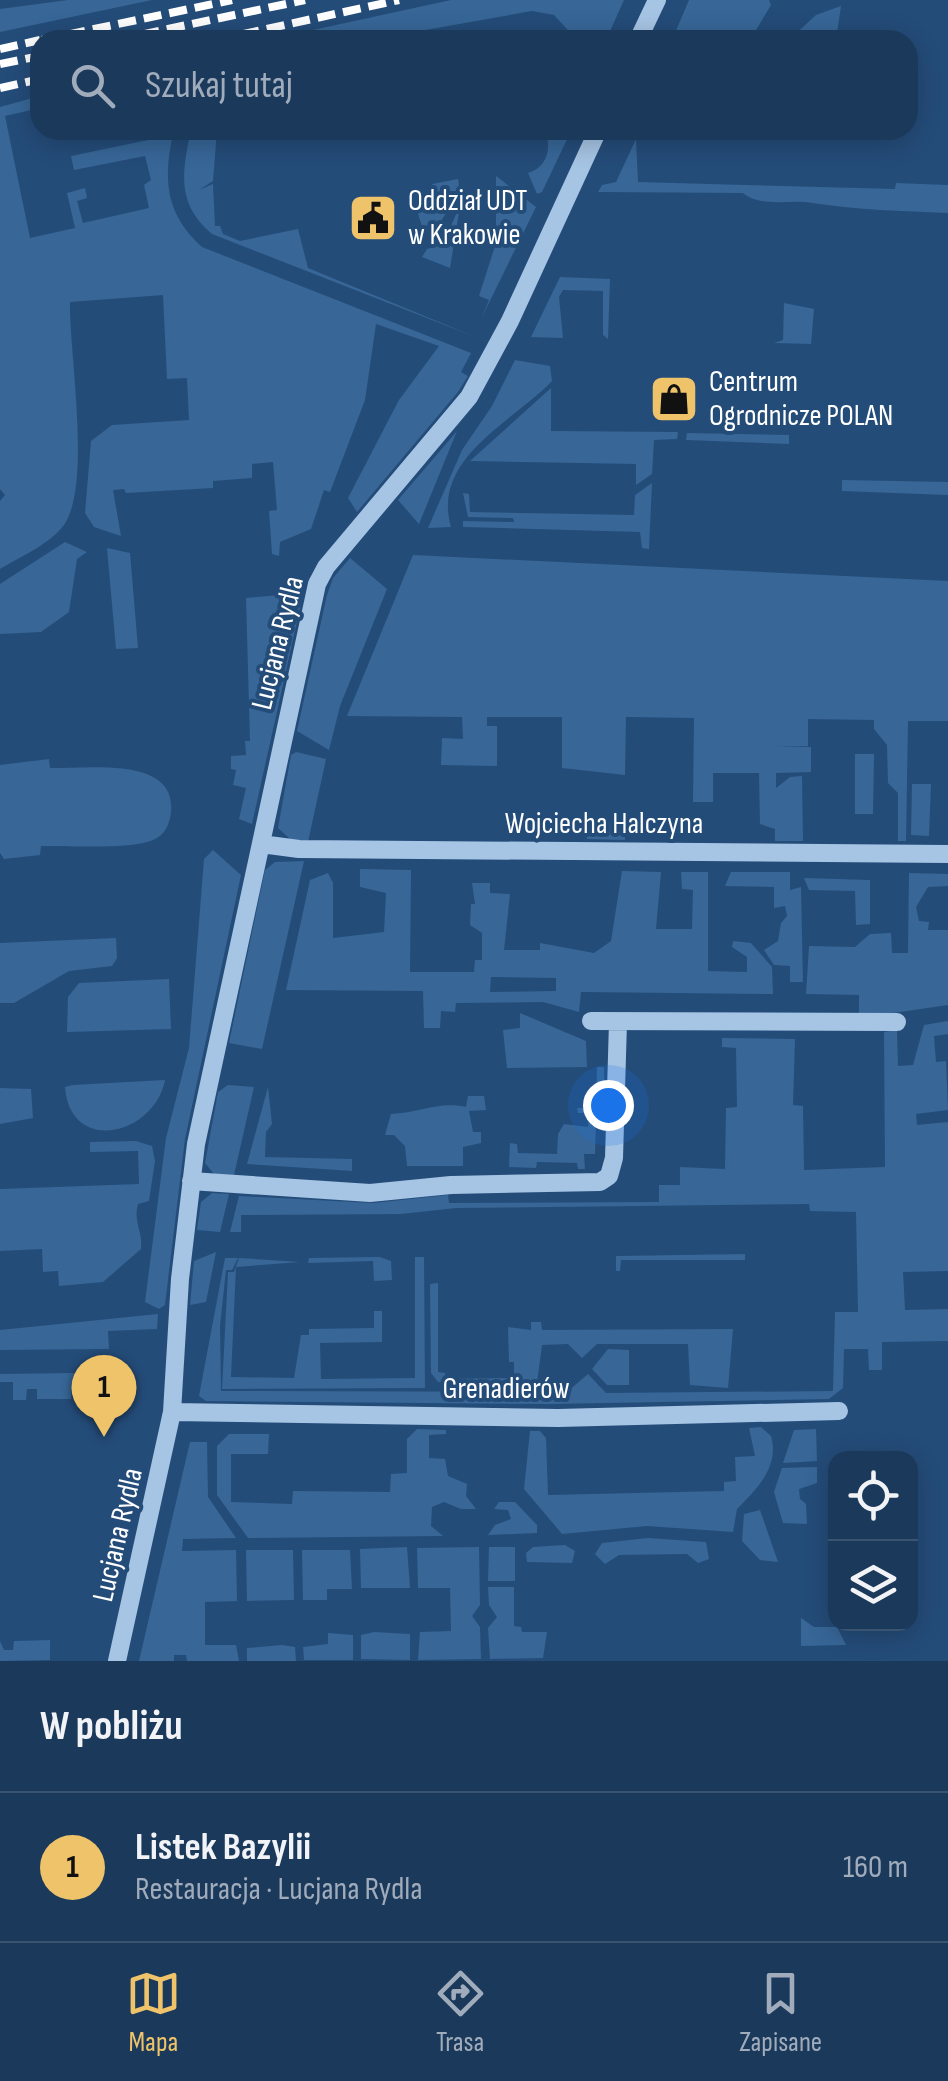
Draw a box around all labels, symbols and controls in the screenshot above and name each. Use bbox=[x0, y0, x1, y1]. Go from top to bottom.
search box bbox=[30, 30, 918, 140]
icon: search bbox=[65, 58, 120, 113]
text: Szukaj tutaj bbox=[145, 63, 293, 108]
place label: Oddział UDT w Krakowie bbox=[408, 183, 527, 253]
public building icon: Oddział UDT w Krakowie bbox=[347, 192, 399, 244]
place label: Centrum Ogrodnicze POLAN bbox=[709, 364, 893, 434]
shop icon: Centrum Ogrodnicze POLAN bbox=[648, 373, 700, 425]
street label: Lucjana Rydla bbox=[244, 573, 312, 713]
street label: Wojciecha Halczyna bbox=[505, 806, 703, 842]
your location bbox=[583, 1080, 634, 1131]
pin: 1 bbox=[72, 1354, 136, 1437]
street label: Grenadierów bbox=[442, 1371, 570, 1407]
map controls bbox=[828, 1451, 918, 1631]
button: locate bbox=[828, 1451, 918, 1541]
street label: Lucjana Rydla bbox=[85, 1465, 151, 1605]
button: layers bbox=[828, 1541, 918, 1631]
text: W pobliżu bbox=[40, 1701, 183, 1752]
text: Listek Bazylii bbox=[135, 1825, 311, 1870]
text: 1 bbox=[66, 1848, 79, 1887]
text: 160 m bbox=[843, 1848, 908, 1887]
text: Restauracja · Lucjana Rydla bbox=[135, 1870, 423, 1909]
tab: Mapa bbox=[126, 1966, 181, 2059]
tab: Trasa bbox=[433, 1966, 488, 2059]
tab: Zapisane bbox=[739, 1966, 822, 2059]

